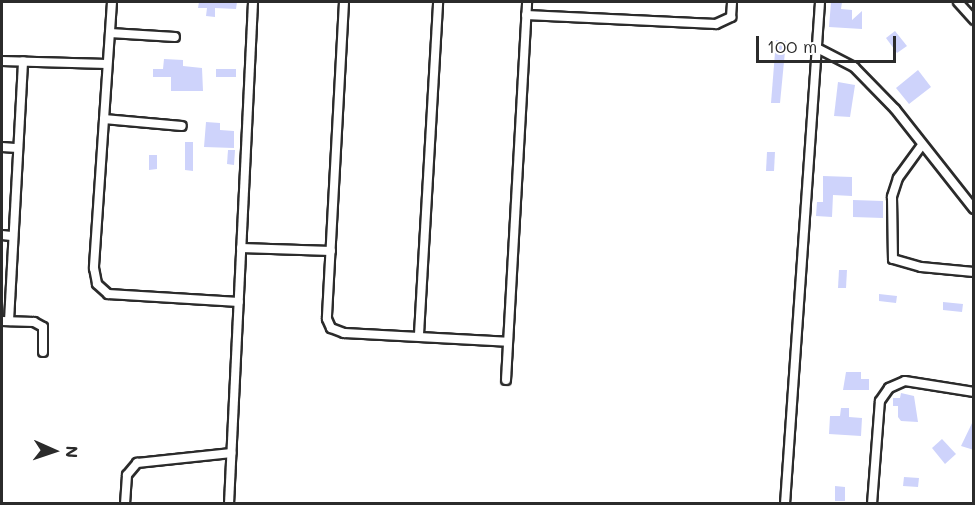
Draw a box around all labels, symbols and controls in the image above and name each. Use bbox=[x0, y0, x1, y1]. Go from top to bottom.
scale bar bbox=[759, 24, 898, 62]
text: 100 m bbox=[767, 34, 817, 58]
north arrow bbox=[24, 421, 84, 481]
text: N bbox=[62, 445, 83, 459]

